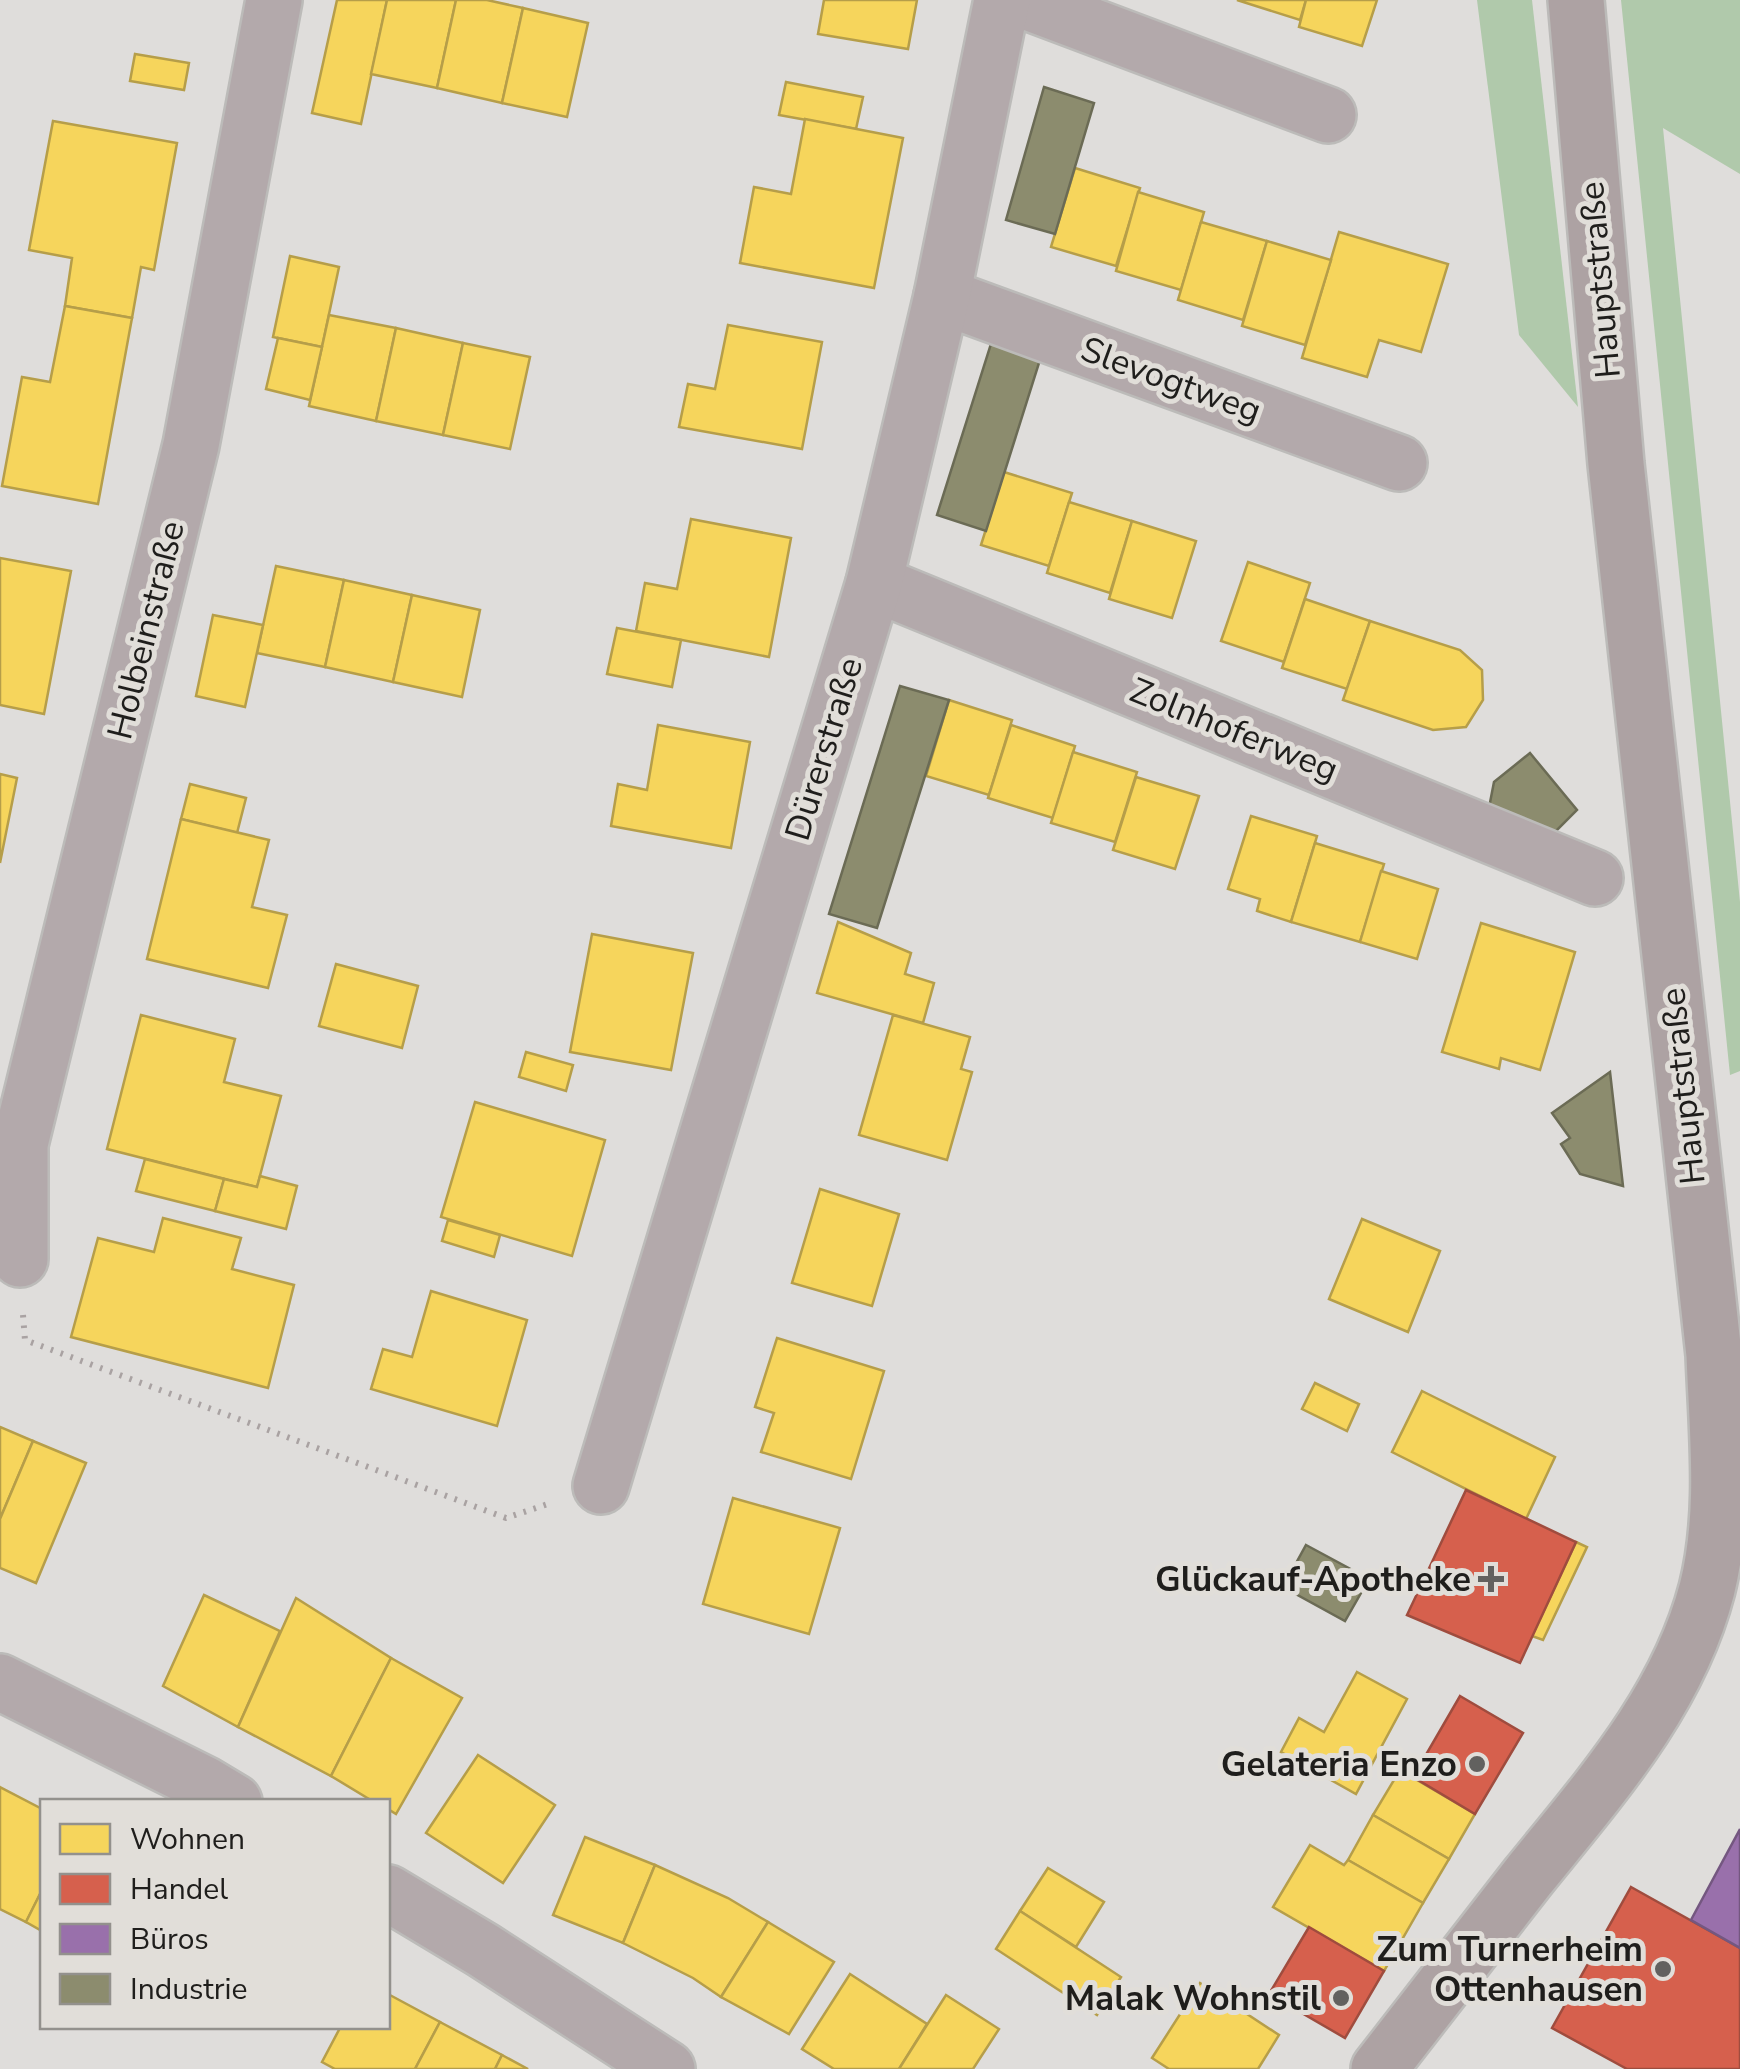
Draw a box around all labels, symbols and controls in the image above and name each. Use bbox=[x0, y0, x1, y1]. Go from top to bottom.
street label: Hauptstraße bbox=[1568, 180, 1632, 380]
street label: Slevogtweg bbox=[1074, 326, 1268, 434]
street label: Holbeinstraße bbox=[96, 516, 196, 744]
street label: Dürerstraße bbox=[774, 652, 874, 846]
street label: Zolnhoferweg bbox=[1123, 667, 1345, 793]
street label: Hauptstraße bbox=[1649, 985, 1717, 1187]
place label: Glückauf-Apotheke bbox=[1155, 1556, 1471, 1603]
marker: Glückauf-Apotheke bbox=[1480, 1568, 1502, 1590]
place label: Gelateria Enzo bbox=[1221, 1741, 1457, 1788]
marker: Gelateria Enzo bbox=[1466, 1753, 1488, 1775]
legend bbox=[40, 1799, 390, 2029]
text: Wohnen bbox=[130, 1819, 245, 1860]
text: Handel bbox=[130, 1869, 228, 1910]
text: Büros bbox=[130, 1919, 209, 1960]
place label: Zum Turnerheim Ottenhausen bbox=[1376, 1926, 1643, 2013]
marker: Zum Turnerheim Ottenhausen bbox=[1652, 1958, 1674, 1980]
text: Industrie bbox=[130, 1969, 247, 2010]
place label: Malak Wohnstil bbox=[1065, 1975, 1321, 2022]
marker: Malak Wohnstil bbox=[1330, 1987, 1352, 2009]

